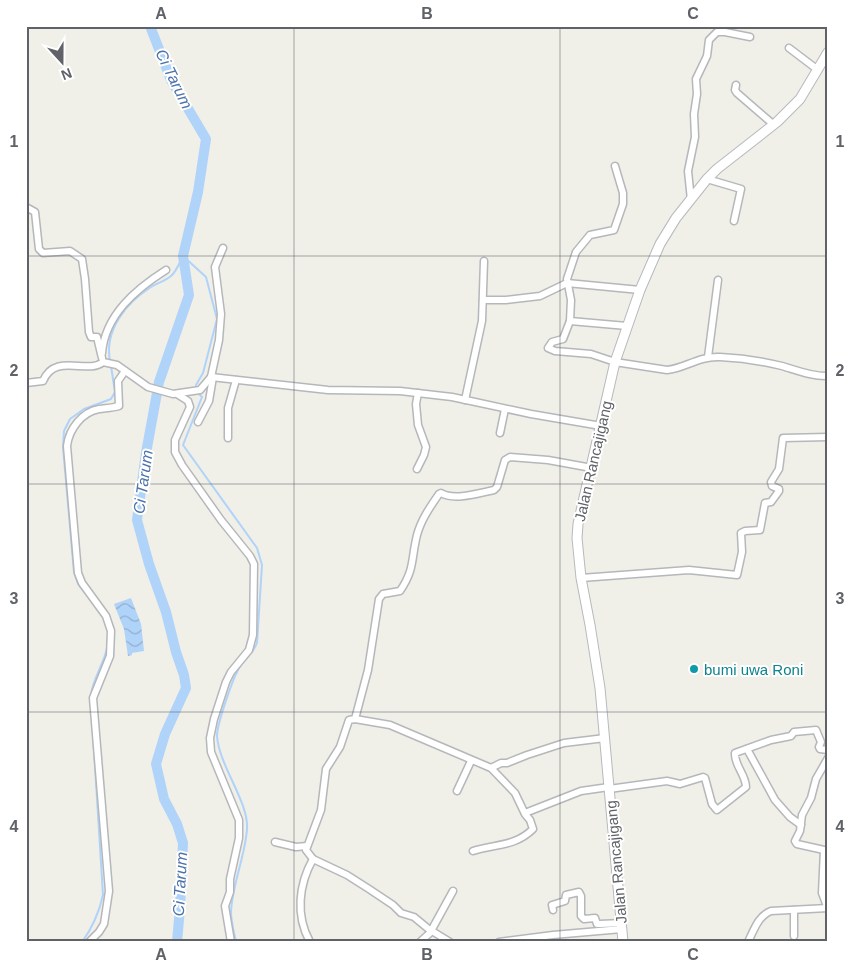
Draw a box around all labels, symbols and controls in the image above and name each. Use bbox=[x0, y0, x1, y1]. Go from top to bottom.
text: A bbox=[155, 5, 167, 22]
text: B bbox=[421, 5, 433, 22]
text: C bbox=[687, 5, 699, 22]
north arrow bbox=[38, 38, 88, 88]
water label: Ci Tarum bbox=[152, 46, 196, 112]
text: N bbox=[59, 65, 74, 83]
text: 1 bbox=[10, 133, 19, 150]
text: 1 bbox=[836, 133, 845, 150]
text: 2 bbox=[10, 362, 19, 379]
text: 2 bbox=[836, 362, 845, 379]
street label: Jalan Rancajigang bbox=[571, 399, 615, 523]
water label: Ci Tarum bbox=[130, 449, 156, 515]
text: 3 bbox=[10, 590, 19, 607]
text: 3 bbox=[836, 590, 845, 607]
place label: bumi uwa Roni bbox=[704, 661, 803, 678]
marker: bumi uwa Roni bbox=[688, 663, 700, 675]
street label: Jalan Rancajigang bbox=[602, 800, 630, 924]
text: 4 bbox=[10, 818, 19, 835]
text: 4 bbox=[836, 818, 845, 835]
water label: Ci Tarum bbox=[170, 851, 190, 917]
text: A bbox=[155, 946, 167, 963]
text: B bbox=[421, 946, 433, 963]
text: C bbox=[687, 946, 699, 963]

